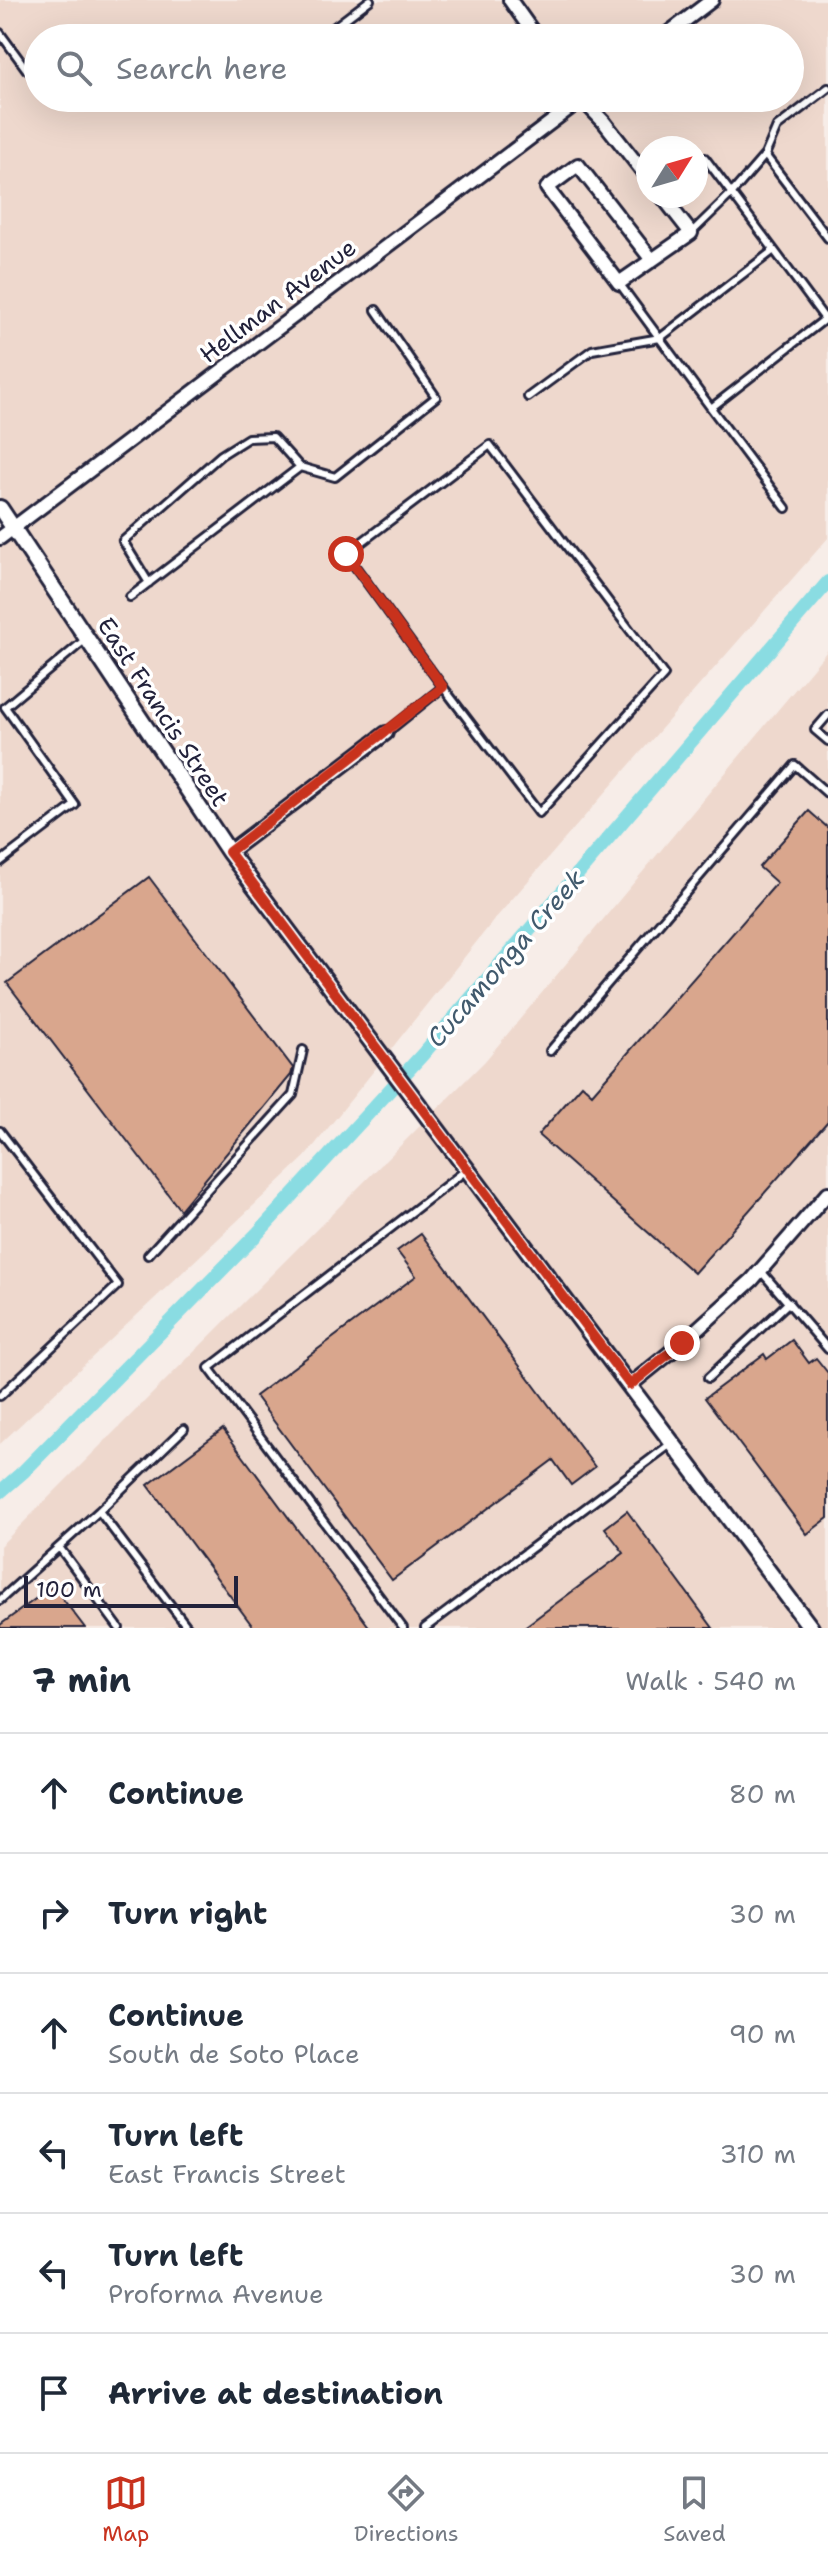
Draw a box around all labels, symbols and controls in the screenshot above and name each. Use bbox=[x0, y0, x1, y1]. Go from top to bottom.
search box bbox=[24, 24, 804, 112]
icon: search bbox=[52, 46, 96, 90]
text: Search here bbox=[116, 48, 287, 89]
north arrow bbox=[636, 136, 708, 208]
street label: Hellman Avenue bbox=[193, 232, 363, 370]
route start bbox=[328, 536, 364, 572]
street label: East Francis Street bbox=[90, 611, 236, 813]
water label: Cucamonga Creek bbox=[418, 862, 592, 1054]
route end bbox=[664, 1325, 700, 1361]
scale bar bbox=[24, 1572, 238, 1608]
text: 100 m bbox=[36, 1575, 102, 1604]
text: 7 min bbox=[32, 1657, 131, 1703]
text: Walk · 540 m bbox=[625, 1663, 796, 1698]
icon: ahead bbox=[32, 1771, 76, 1815]
text: Continue bbox=[108, 1773, 244, 1814]
text: 80 m bbox=[729, 1776, 796, 1811]
icon: right bbox=[32, 1891, 76, 1935]
text: Turn right bbox=[108, 1893, 267, 1934]
text: 30 m bbox=[729, 1896, 796, 1931]
text: Continue bbox=[108, 1995, 244, 2036]
icon: ahead bbox=[32, 2011, 76, 2055]
text: 90 m bbox=[729, 2016, 796, 2051]
text: South de Soto Place bbox=[108, 2036, 360, 2071]
text: Turn left bbox=[108, 2115, 243, 2156]
icon: left bbox=[32, 2131, 76, 2175]
text: 310 m bbox=[720, 2136, 796, 2171]
text: East Francis Street bbox=[108, 2156, 346, 2191]
text: Turn left bbox=[108, 2235, 243, 2276]
icon: left bbox=[32, 2251, 76, 2295]
text: 30 m bbox=[729, 2256, 796, 2291]
text: Proforma Avenue bbox=[108, 2276, 324, 2311]
icon: arrive bbox=[32, 2371, 76, 2415]
text: Arrive at destination bbox=[108, 2373, 443, 2414]
tab: Map bbox=[102, 2471, 149, 2548]
tab: Directions bbox=[354, 2471, 459, 2548]
tab: Saved bbox=[663, 2471, 726, 2548]

